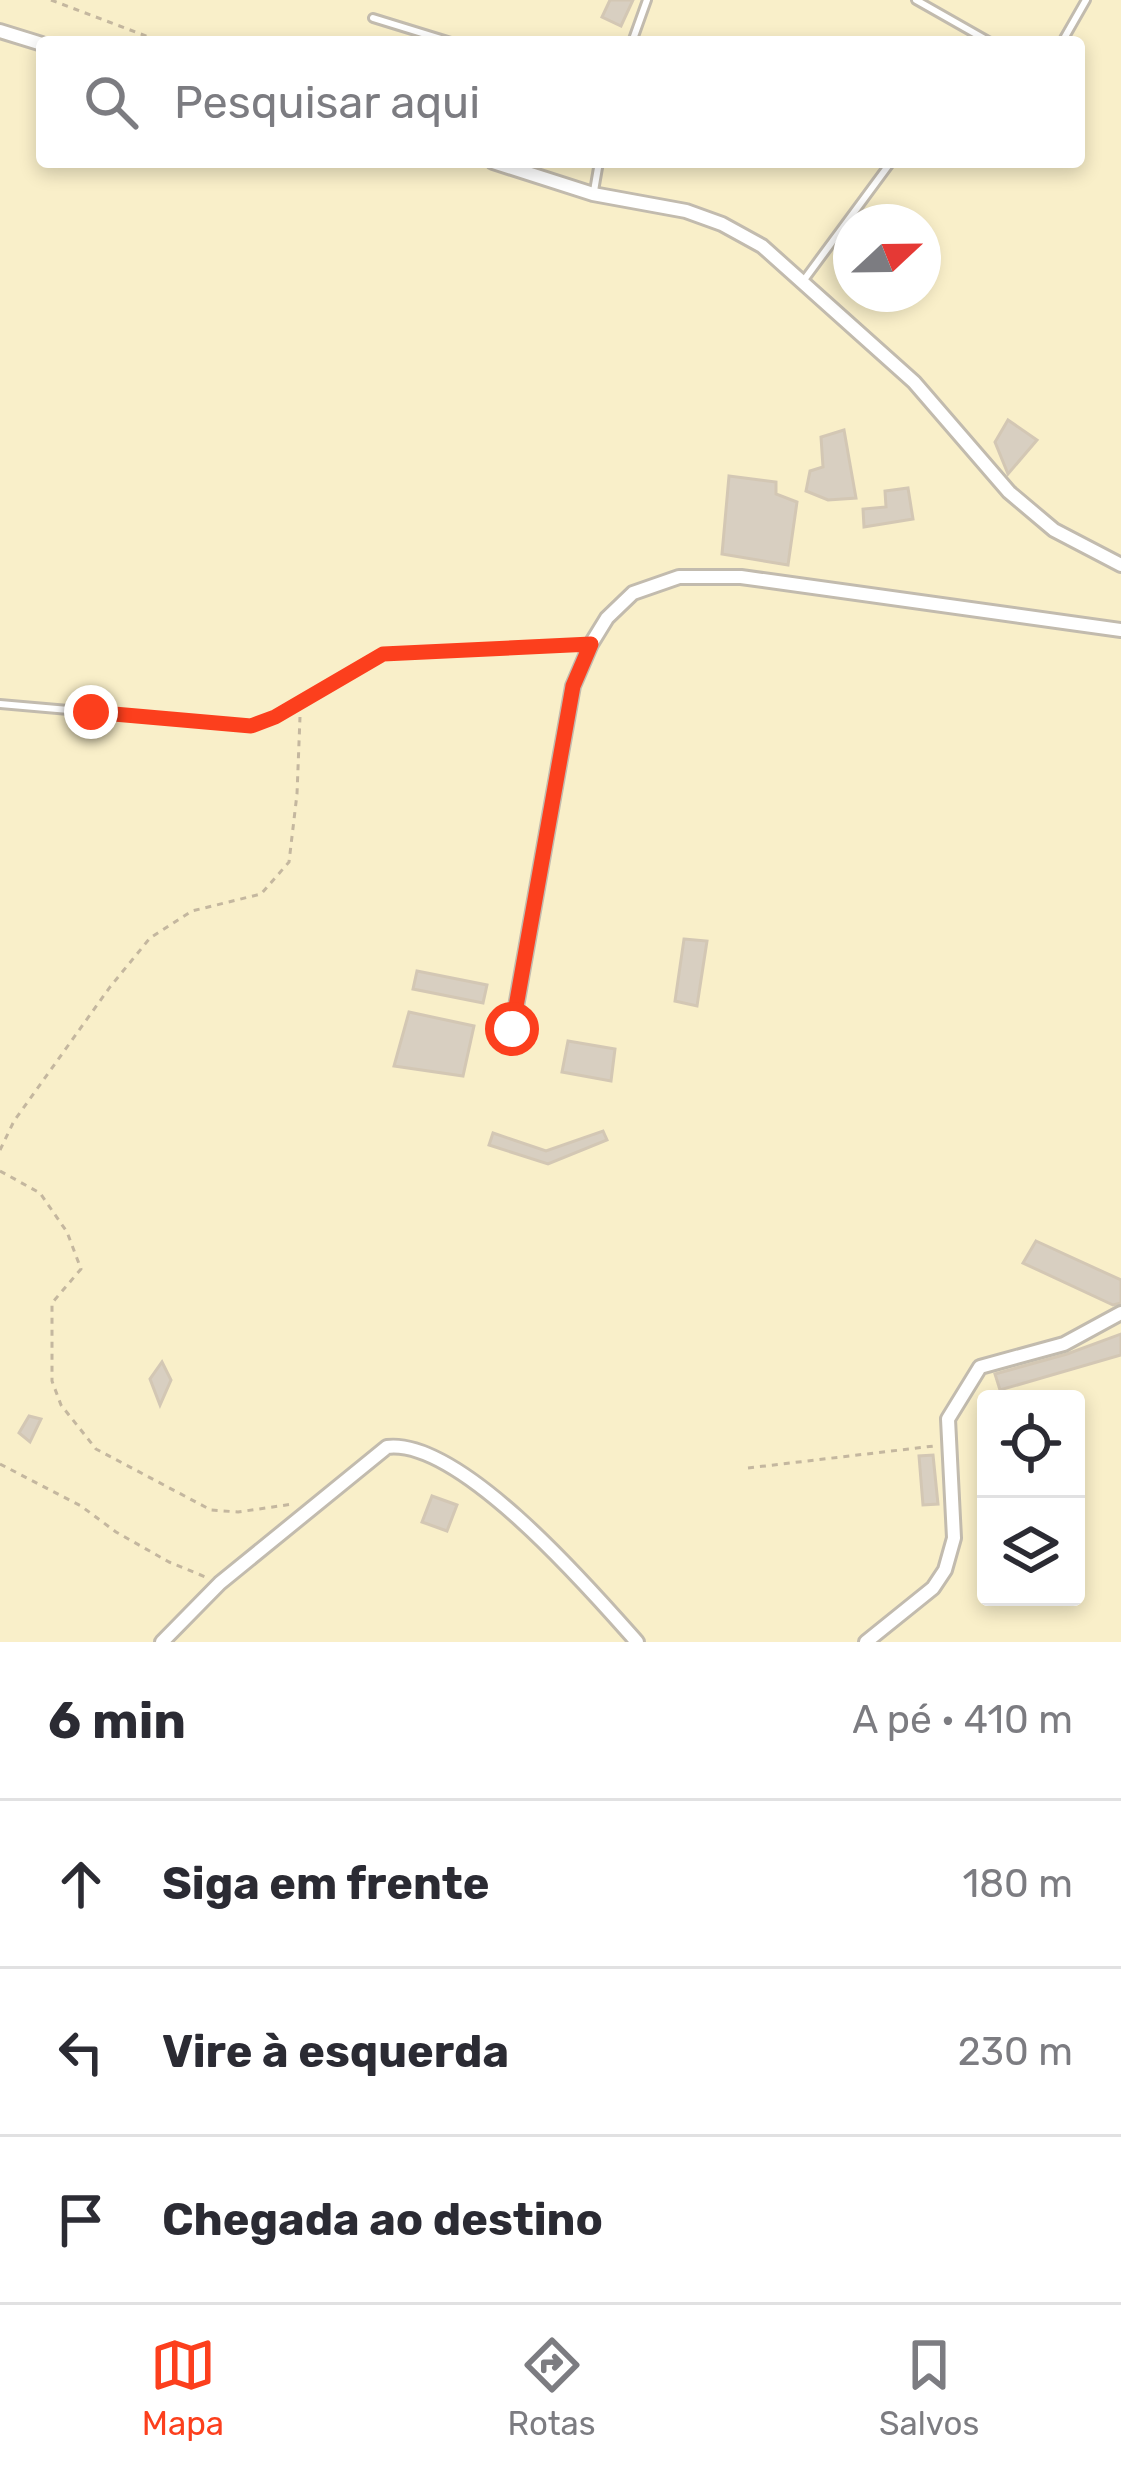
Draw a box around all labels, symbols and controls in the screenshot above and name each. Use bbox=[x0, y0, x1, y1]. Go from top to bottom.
search box bbox=[36, 36, 1085, 168]
icon: search bbox=[78, 69, 144, 135]
text: Pesquisar aqui bbox=[174, 76, 480, 129]
north arrow bbox=[833, 204, 941, 312]
route end bbox=[64, 685, 118, 739]
route start bbox=[485, 1002, 539, 1056]
map controls bbox=[977, 1390, 1085, 1606]
button: locate bbox=[977, 1390, 1085, 1498]
button: layers bbox=[977, 1498, 1085, 1606]
text: 6 min bbox=[48, 1690, 186, 1751]
text: A pé · 410 m bbox=[852, 1697, 1073, 1743]
icon: ahead bbox=[48, 1851, 114, 1917]
text: Siga em frente bbox=[162, 1857, 489, 1910]
text: 180 m bbox=[963, 1861, 1073, 1907]
icon: left bbox=[48, 2019, 114, 2085]
text: Vire à esquerda bbox=[162, 2025, 509, 2078]
text: 230 m bbox=[958, 2029, 1073, 2075]
icon: arrive bbox=[48, 2187, 114, 2253]
text: Chegada ao destino bbox=[162, 2193, 603, 2246]
tab: Mapa bbox=[142, 2332, 224, 2443]
tab: Rotas bbox=[507, 2332, 596, 2443]
tab: Salvos bbox=[879, 2332, 979, 2443]

